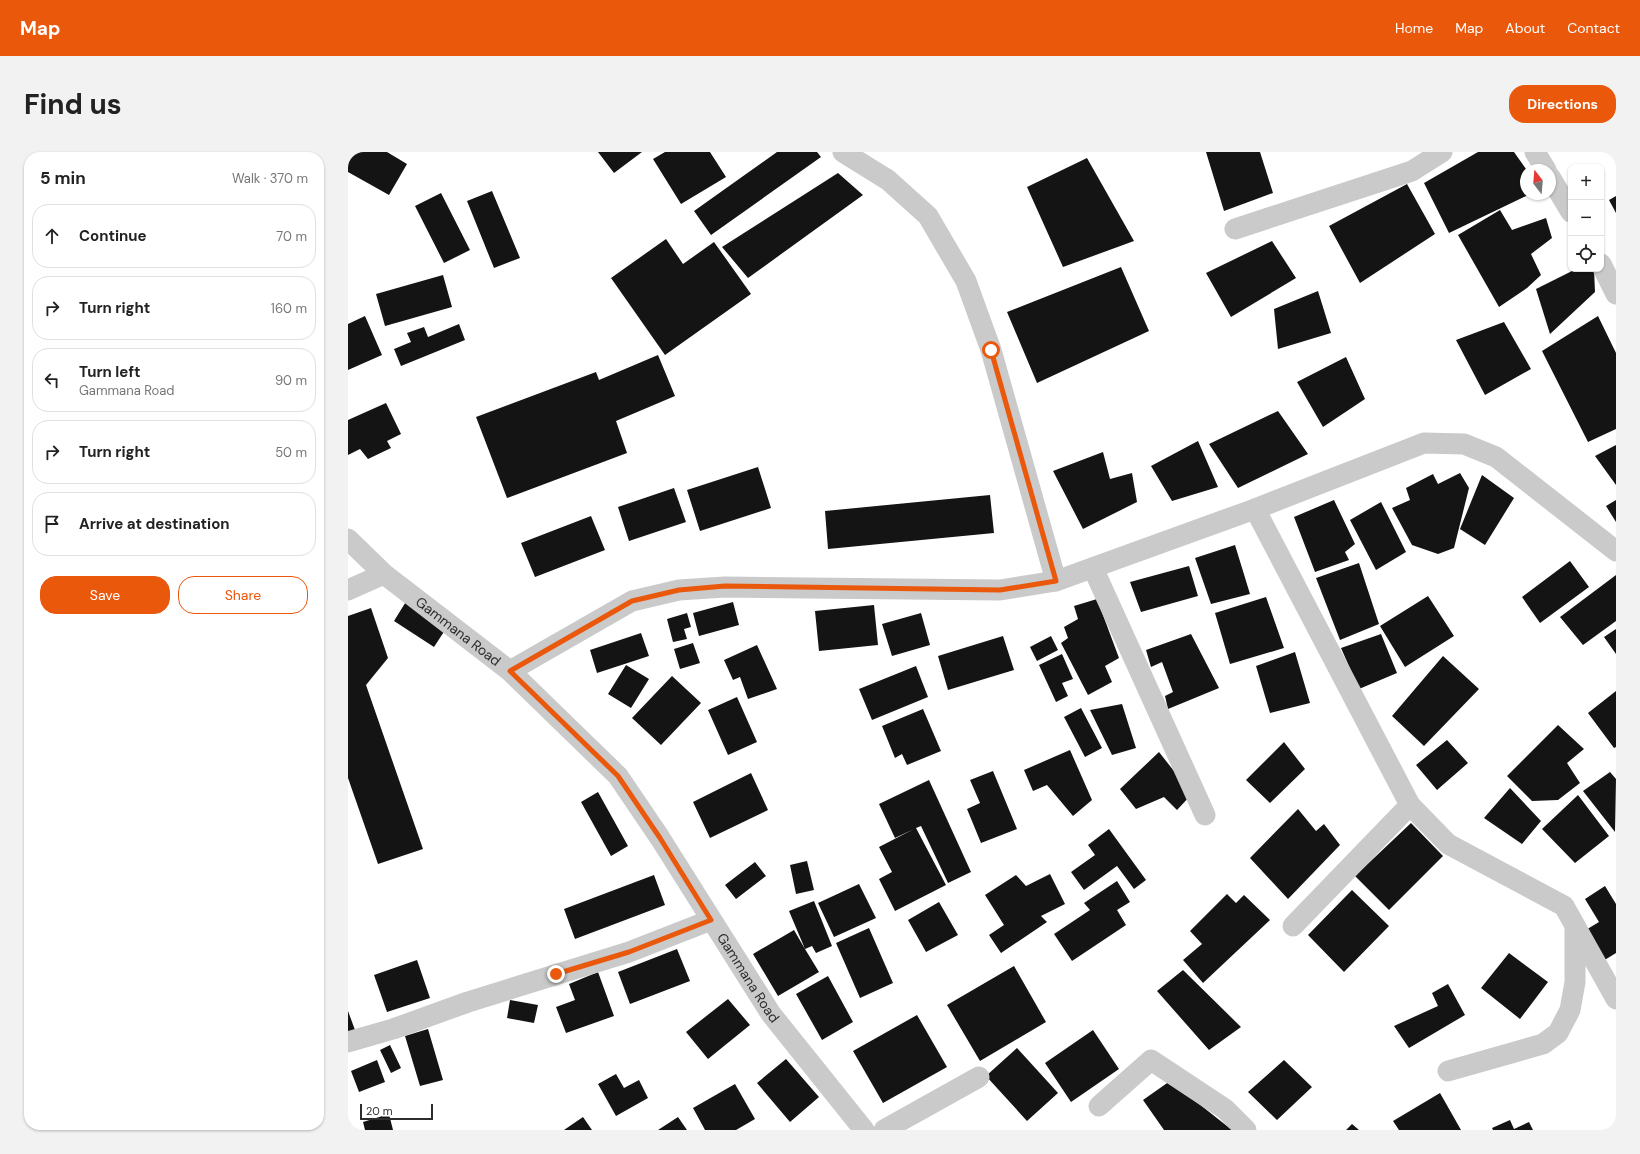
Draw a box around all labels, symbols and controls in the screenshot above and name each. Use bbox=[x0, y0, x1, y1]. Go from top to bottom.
text: Map bbox=[20, 16, 60, 41]
text: Home bbox=[1395, 19, 1433, 37]
text: Map bbox=[1455, 19, 1483, 37]
text: About bbox=[1505, 19, 1545, 37]
text: Contact bbox=[1567, 19, 1620, 37]
button: Directions bbox=[1509, 85, 1616, 123]
text: Find us bbox=[24, 86, 122, 123]
north arrow bbox=[1520, 164, 1556, 200]
map controls bbox=[1568, 164, 1604, 272]
button: + bbox=[1568, 164, 1604, 200]
text: 5 min bbox=[40, 167, 86, 189]
text: Walk · 370 m bbox=[232, 170, 308, 187]
button: − bbox=[1568, 200, 1604, 236]
icon: ahead bbox=[41, 225, 63, 247]
text: Continue bbox=[79, 226, 147, 246]
text: 70 m bbox=[276, 228, 307, 245]
button: locate bbox=[1568, 236, 1604, 272]
icon: right bbox=[41, 297, 63, 319]
text: Turn right bbox=[79, 298, 150, 318]
text: 160 m bbox=[271, 300, 307, 317]
route start bbox=[982, 341, 1000, 359]
text: Turn left bbox=[79, 362, 140, 382]
icon: left bbox=[41, 369, 63, 391]
text: 90 m bbox=[275, 372, 307, 389]
text: Gammana Road bbox=[79, 382, 174, 399]
icon: right bbox=[41, 441, 63, 463]
text: Turn right bbox=[79, 442, 150, 462]
text: 50 m bbox=[275, 444, 307, 461]
icon: arrive bbox=[41, 513, 63, 535]
text: Arrive at destination bbox=[79, 514, 230, 534]
button: Save bbox=[40, 576, 170, 614]
button: Share bbox=[178, 576, 308, 614]
street label: Gammana Road bbox=[412, 593, 505, 670]
street label: Gammana Road bbox=[713, 929, 783, 1026]
route end bbox=[547, 965, 565, 983]
scale bar bbox=[360, 1102, 433, 1121]
text: 20 m bbox=[366, 1104, 392, 1118]

